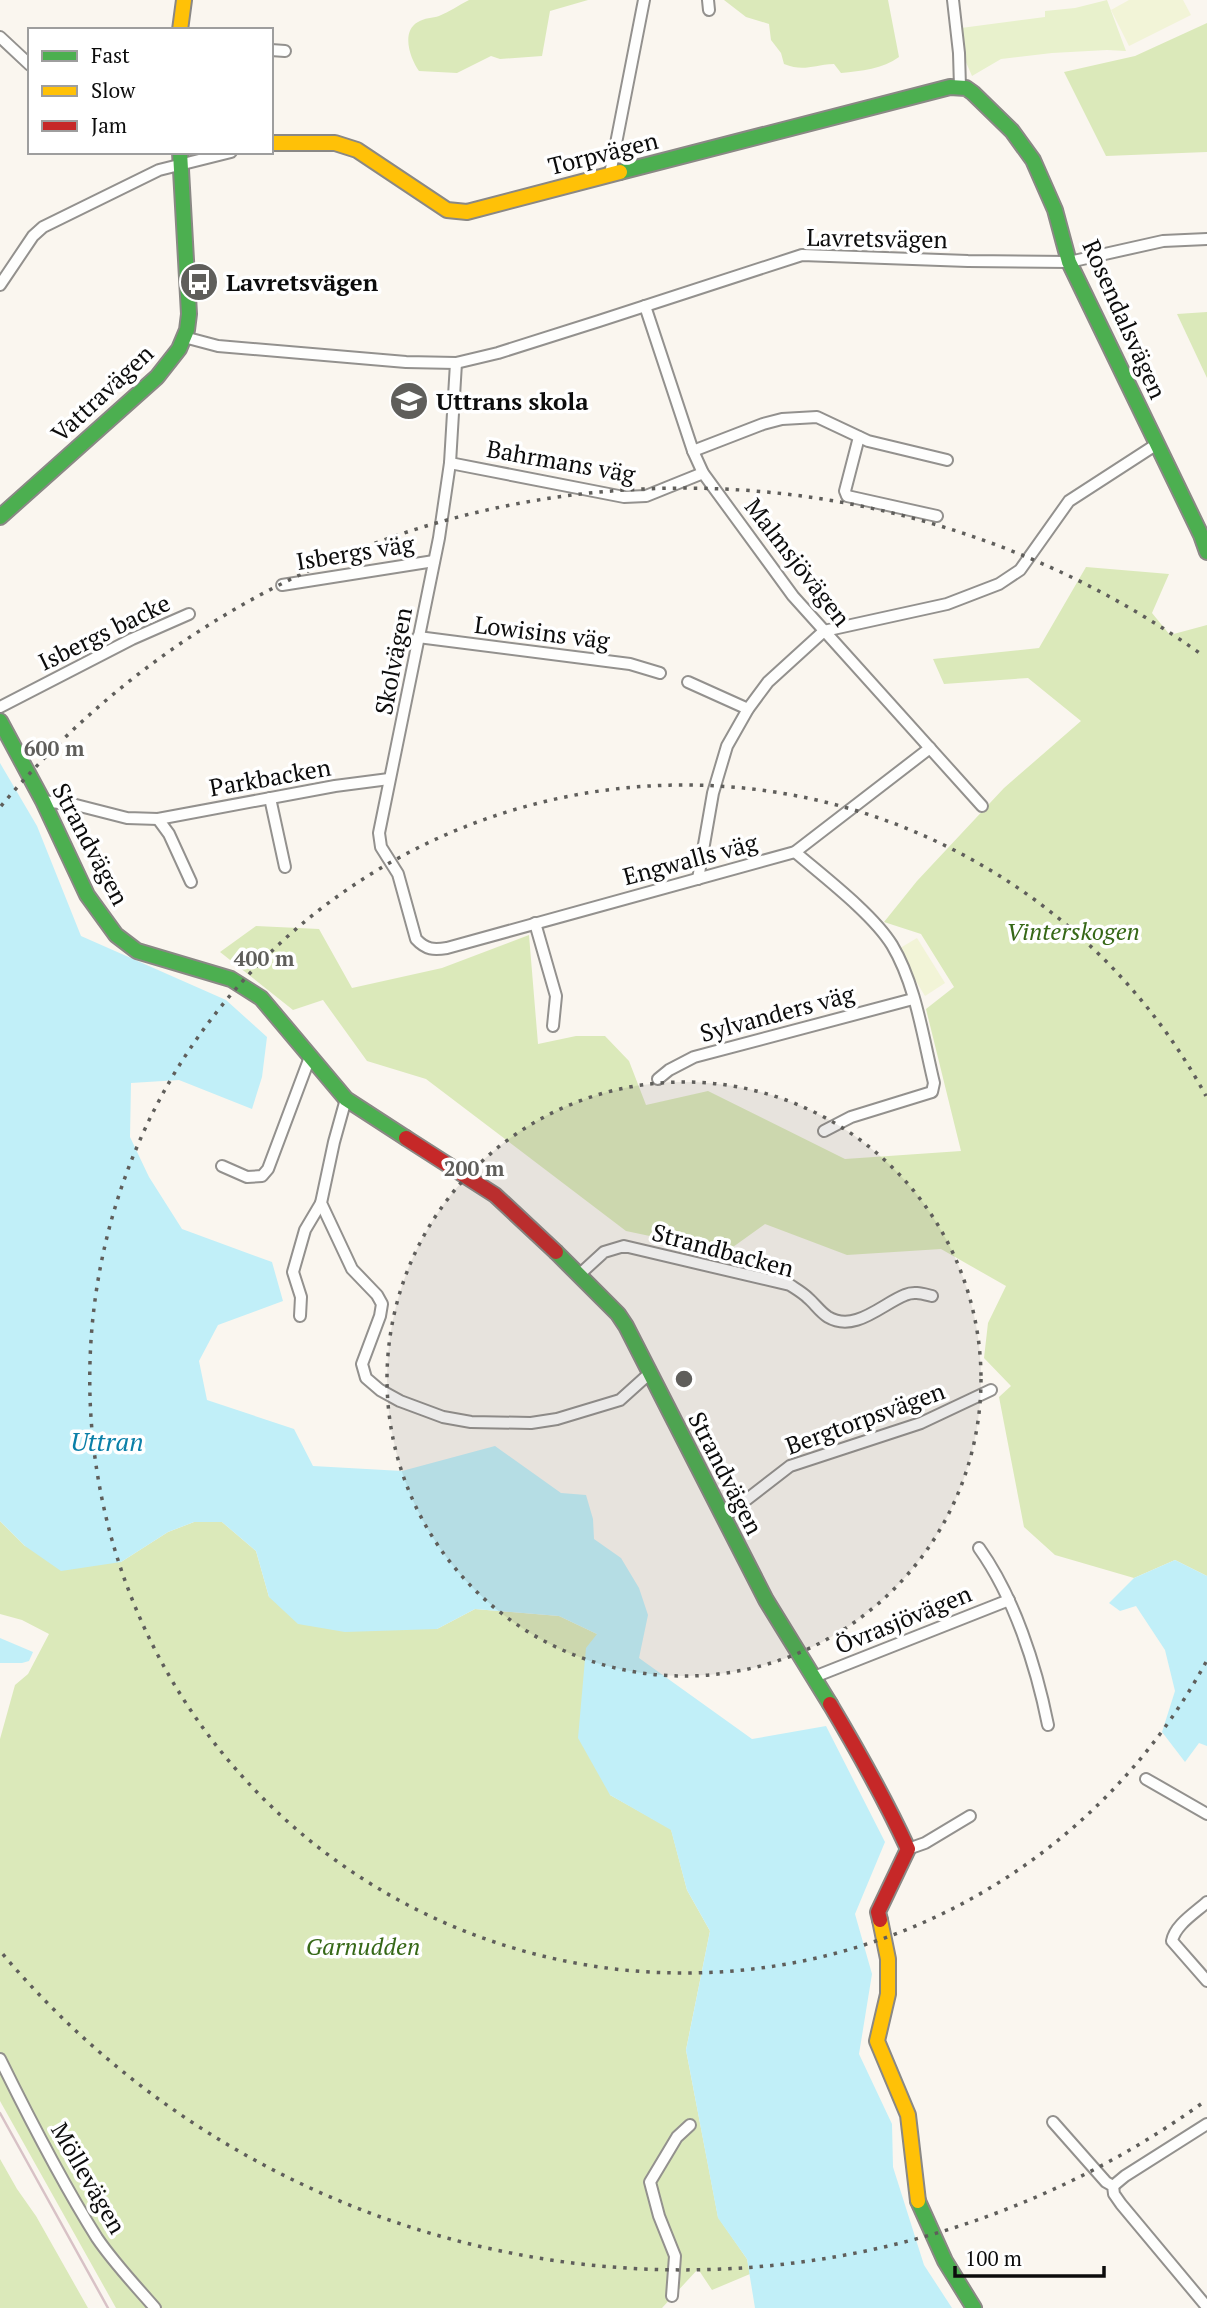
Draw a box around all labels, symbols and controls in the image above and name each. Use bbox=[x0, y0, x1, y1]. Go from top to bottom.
legend bbox=[28, 28, 273, 154]
text: Fast bbox=[91, 41, 130, 69]
text: Slow bbox=[91, 76, 136, 104]
text: Jam bbox=[91, 111, 127, 139]
street label: Torpvägen bbox=[545, 124, 661, 182]
street label: Lavretsvägen bbox=[806, 221, 948, 255]
street label: Rosendalsvägen bbox=[1076, 234, 1174, 404]
bus stop icon: Lavretsvägen bbox=[178, 261, 220, 303]
place label: Lavretsvägen bbox=[226, 266, 379, 298]
street label: Vattravägen bbox=[44, 337, 160, 449]
school or university icon: Uttrans skola bbox=[388, 380, 430, 422]
place label: Uttrans skola bbox=[436, 385, 589, 417]
street label: Bahrmans väg bbox=[484, 432, 638, 490]
street label: Malmsjövägen bbox=[738, 491, 858, 633]
street label: Isbergs väg bbox=[294, 527, 417, 577]
street label: Isbergs backe bbox=[33, 586, 175, 678]
street label: Skolvägen bbox=[367, 605, 419, 717]
street label: Lowisins väg bbox=[473, 608, 612, 656]
text: 600 m bbox=[24, 734, 85, 762]
street label: Parkbacken bbox=[207, 751, 333, 803]
street label: Strandvägen bbox=[45, 777, 137, 911]
street label: Engwalls väg bbox=[619, 826, 761, 892]
park label: Vinterskogen bbox=[1006, 915, 1140, 947]
text: 400 m bbox=[234, 944, 295, 972]
street label: Sylvanders väg bbox=[696, 977, 858, 1049]
text: 200 m bbox=[444, 1154, 505, 1182]
street label: Strandbacken bbox=[649, 1216, 797, 1284]
centre of rings bbox=[672, 1367, 696, 1391]
street label: Bergtorpsvägen bbox=[781, 1374, 949, 1462]
street label: Strandvägen bbox=[681, 1406, 771, 1540]
water label: Uttran bbox=[70, 1424, 144, 1458]
street label: Övrasjövägen bbox=[830, 1577, 976, 1661]
park label: Garnudden bbox=[306, 1930, 420, 1962]
street label: Möllevägen bbox=[44, 2117, 134, 2239]
scale bar bbox=[955, 2234, 1104, 2278]
text: 100 m bbox=[965, 2244, 1022, 2272]

